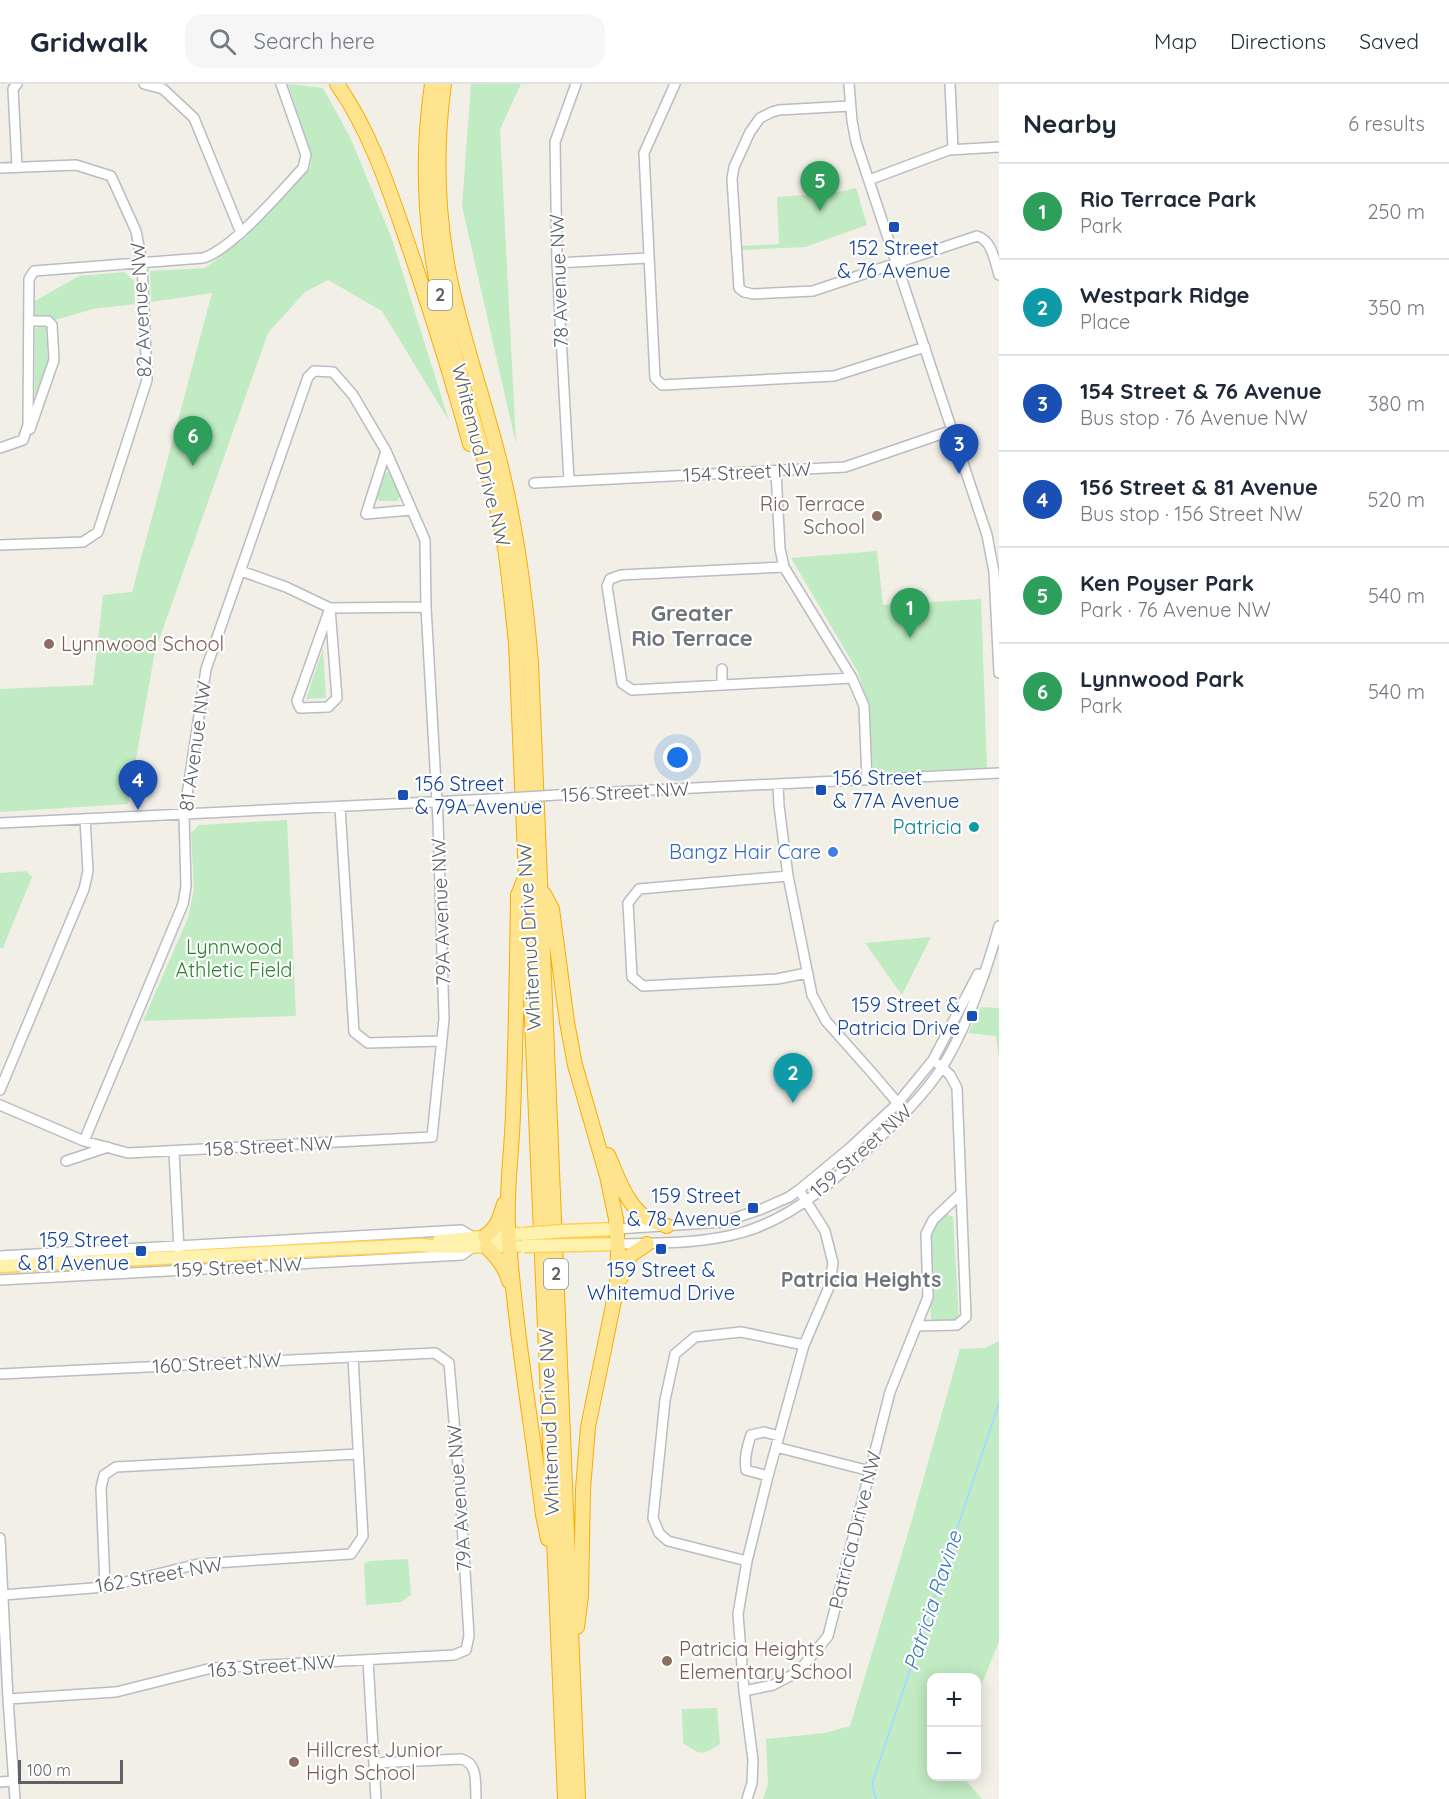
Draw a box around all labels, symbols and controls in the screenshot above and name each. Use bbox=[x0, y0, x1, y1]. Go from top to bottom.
search box bbox=[185, 14, 605, 68]
text: Gridwalk bbox=[30, 24, 149, 59]
icon: search bbox=[206, 25, 239, 58]
text: Search here bbox=[254, 27, 375, 55]
text: Map bbox=[1154, 28, 1197, 54]
text: Directions bbox=[1230, 28, 1326, 54]
text: Saved bbox=[1359, 28, 1419, 54]
text: Nearby bbox=[1023, 107, 1117, 140]
text: 6 results bbox=[1348, 111, 1425, 136]
pin: 5 bbox=[800, 162, 840, 211]
text: Rio Terrace Park bbox=[1080, 185, 1257, 213]
text: 1 bbox=[1039, 199, 1046, 224]
text: 250 m bbox=[1367, 199, 1425, 224]
street label: 78 Avenue NW bbox=[544, 213, 573, 349]
text: Park bbox=[1080, 213, 1122, 238]
marker: 152 Street & 76 Avenue bbox=[887, 220, 901, 234]
place label: 152 Street & 76 Avenue bbox=[837, 235, 951, 283]
street label: 82 Avenue NW bbox=[124, 242, 157, 378]
road number: 2 bbox=[428, 280, 452, 310]
text: Westpark Ridge bbox=[1080, 281, 1250, 309]
text: 2 bbox=[1037, 295, 1048, 320]
text: 350 m bbox=[1368, 295, 1425, 320]
text: Place bbox=[1080, 309, 1130, 334]
street label: Whitemud Drive NW bbox=[447, 361, 516, 549]
text: 154 Street & 76 Avenue bbox=[1080, 377, 1322, 405]
text: 3 bbox=[1037, 391, 1048, 416]
text: 380 m bbox=[1368, 391, 1425, 416]
text: Bus stop · 76 Avenue NW bbox=[1080, 405, 1308, 430]
pin: 6 bbox=[174, 416, 212, 466]
pin: 3 bbox=[940, 424, 978, 474]
street label: 154 Street NW bbox=[682, 456, 812, 487]
text: 156 Street & 81 Avenue bbox=[1080, 473, 1318, 501]
text: 4 bbox=[1037, 487, 1048, 512]
text: 520 m bbox=[1367, 487, 1425, 512]
place label: Rio Terrace School bbox=[760, 491, 865, 539]
text: Bus stop · 156 Street NW bbox=[1080, 501, 1303, 526]
marker: Rio Terrace School bbox=[870, 509, 884, 523]
text: Ken Poyser Park bbox=[1080, 569, 1254, 597]
text: 5 bbox=[1037, 583, 1048, 608]
text: 540 m bbox=[1368, 583, 1425, 608]
pin: 1 bbox=[890, 588, 930, 638]
text: Park · 76 Avenue NW bbox=[1080, 597, 1271, 622]
district label: Greater Rio Terrace bbox=[631, 599, 753, 652]
place label: Lynnwood School bbox=[61, 631, 224, 656]
marker: Lynnwood School bbox=[42, 637, 56, 651]
text: Lynnwood Park bbox=[1080, 665, 1244, 693]
street label: 81 Avenue NW bbox=[173, 679, 216, 813]
text: 6 bbox=[1037, 679, 1048, 704]
text: 540 m bbox=[1368, 679, 1425, 704]
text: Park bbox=[1080, 693, 1122, 718]
your location bbox=[663, 743, 692, 772]
pin: 4 bbox=[118, 760, 158, 810]
place label: 156 Street & 77A Avenue bbox=[833, 765, 959, 813]
place label: 156 Street & 79A Avenue bbox=[415, 771, 542, 819]
street label: 156 Street NW bbox=[560, 776, 690, 807]
marker: 156 Street & 77A Avenue bbox=[814, 783, 828, 797]
marker: 156 Street & 79A Avenue bbox=[396, 788, 410, 802]
place label: Patricia bbox=[893, 814, 962, 839]
marker: Patricia bbox=[967, 820, 981, 834]
street label: 79A Avenue NW bbox=[425, 838, 456, 986]
place label: Bangz Hair Care bbox=[669, 839, 821, 864]
street label: Whitemud Drive NW bbox=[511, 843, 546, 1031]
marker: Bangz Hair Care bbox=[826, 845, 840, 859]
park label: Lynnwood Athletic Field bbox=[176, 934, 292, 982]
place label: 159 Street & Patricia Drive bbox=[837, 992, 960, 1040]
marker: 159 Street & Patricia Drive bbox=[965, 1009, 979, 1023]
pin: 2 bbox=[774, 1054, 812, 1103]
street label: 159 Street NW bbox=[804, 1098, 917, 1203]
street label: 158 Street NW bbox=[204, 1130, 334, 1161]
place label: 159 Street & 78 Avenue bbox=[627, 1183, 741, 1231]
marker: 159 Street & 78 Avenue bbox=[746, 1201, 760, 1215]
place label: 159 Street & 81 Avenue bbox=[18, 1227, 129, 1275]
marker: 159 Street & Whitemud Drive bbox=[654, 1242, 668, 1256]
marker: 159 Street & 81 Avenue bbox=[134, 1244, 148, 1258]
street label: 159 Street NW bbox=[173, 1251, 303, 1282]
place label: 159 Street & Whitemud Drive bbox=[587, 1257, 735, 1305]
road number: 2 bbox=[544, 1259, 568, 1289]
district label: Patricia Heights bbox=[781, 1266, 941, 1292]
street label: Whitemud Drive NW bbox=[533, 1328, 564, 1516]
street label: 160 Street NW bbox=[152, 1347, 282, 1378]
street label: 79A Avenue NW bbox=[441, 1424, 476, 1573]
street label: Patricia Drive NW bbox=[823, 1448, 886, 1612]
water label: Patricia Ravine bbox=[897, 1527, 967, 1674]
street label: 162 Street NW bbox=[93, 1551, 224, 1598]
place label: Patricia Heights Elementary School bbox=[679, 1636, 852, 1684]
street label: 163 Street NW bbox=[207, 1649, 337, 1682]
marker: Patricia Heights Elementary School bbox=[660, 1654, 674, 1668]
map controls bbox=[927, 1673, 981, 1781]
button: + bbox=[927, 1673, 981, 1727]
button: − bbox=[927, 1727, 981, 1781]
place label: Hillcrest Junior High School bbox=[306, 1737, 443, 1785]
marker: Hillcrest Junior High School bbox=[287, 1755, 301, 1769]
scale bar bbox=[18, 1757, 123, 1784]
text: 100 m bbox=[27, 1760, 71, 1780]

